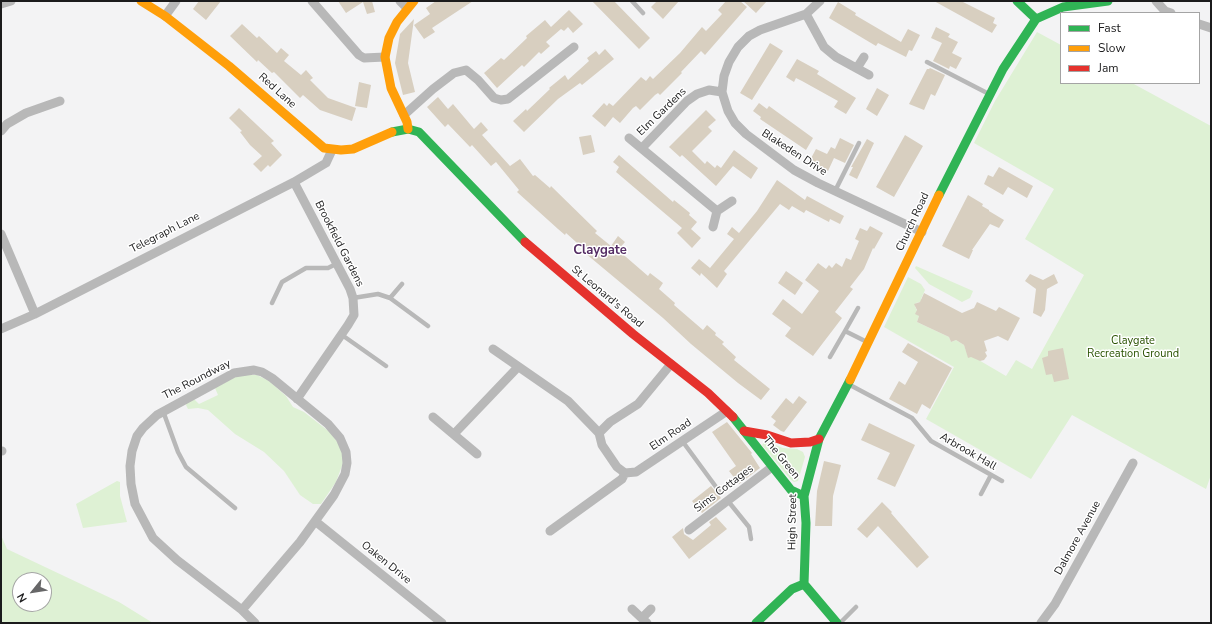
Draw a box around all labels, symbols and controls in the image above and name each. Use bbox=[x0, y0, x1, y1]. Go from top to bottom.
legend bbox=[1060, 12, 1200, 84]
text: Fast bbox=[1098, 20, 1121, 36]
text: Slow bbox=[1098, 40, 1126, 56]
text: Jam bbox=[1098, 60, 1119, 76]
street label: Red Lane bbox=[255, 71, 299, 111]
street label: Elm Gardens bbox=[635, 85, 689, 139]
street label: Blakeden Drive bbox=[759, 127, 829, 179]
street label: Church Road bbox=[894, 190, 932, 254]
street label: Brookfield Gardens bbox=[312, 199, 366, 289]
street label: Telegraph Lane bbox=[128, 210, 202, 256]
district label: Claygate bbox=[573, 243, 627, 259]
street label: St Leonard's Road bbox=[568, 263, 646, 331]
park label: Claygate Recreation Ground bbox=[1087, 334, 1179, 360]
street label: The Roundway bbox=[161, 357, 233, 403]
street label: Elm Road bbox=[648, 416, 694, 454]
street label: Arbrook Hall bbox=[937, 430, 999, 474]
street label: The Green bbox=[760, 434, 802, 482]
street label: Sims Cottages bbox=[692, 462, 756, 516]
street label: High Street bbox=[786, 494, 800, 550]
street label: Dalmore Avenue bbox=[1052, 499, 1104, 577]
street label: Oaken Drive bbox=[358, 539, 414, 587]
north arrow bbox=[12, 572, 52, 612]
text: N bbox=[13, 590, 31, 605]

